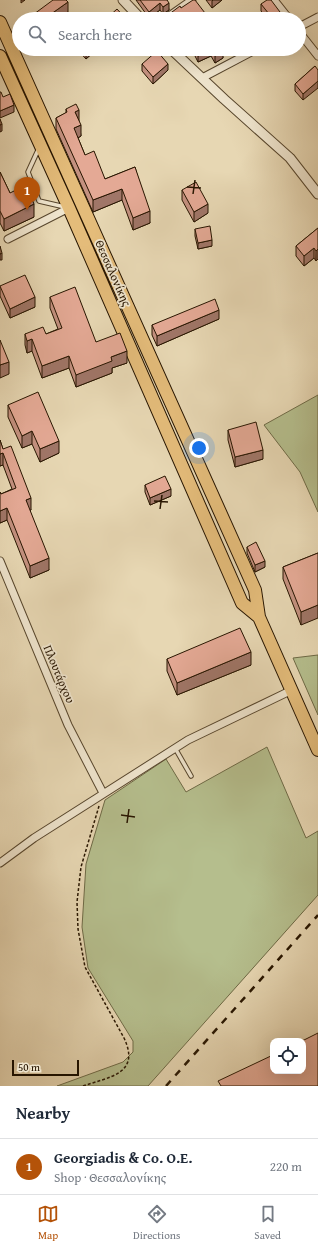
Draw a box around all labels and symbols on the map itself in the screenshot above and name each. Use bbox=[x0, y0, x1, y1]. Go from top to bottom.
pin: 1 bbox=[14, 177, 40, 210]
street label: Θεσσαλονίκης bbox=[91, 237, 136, 309]
your location bbox=[189, 438, 209, 458]
street label: Πλουτάρχου bbox=[40, 642, 79, 705]
scale bar bbox=[12, 1058, 79, 1077]

